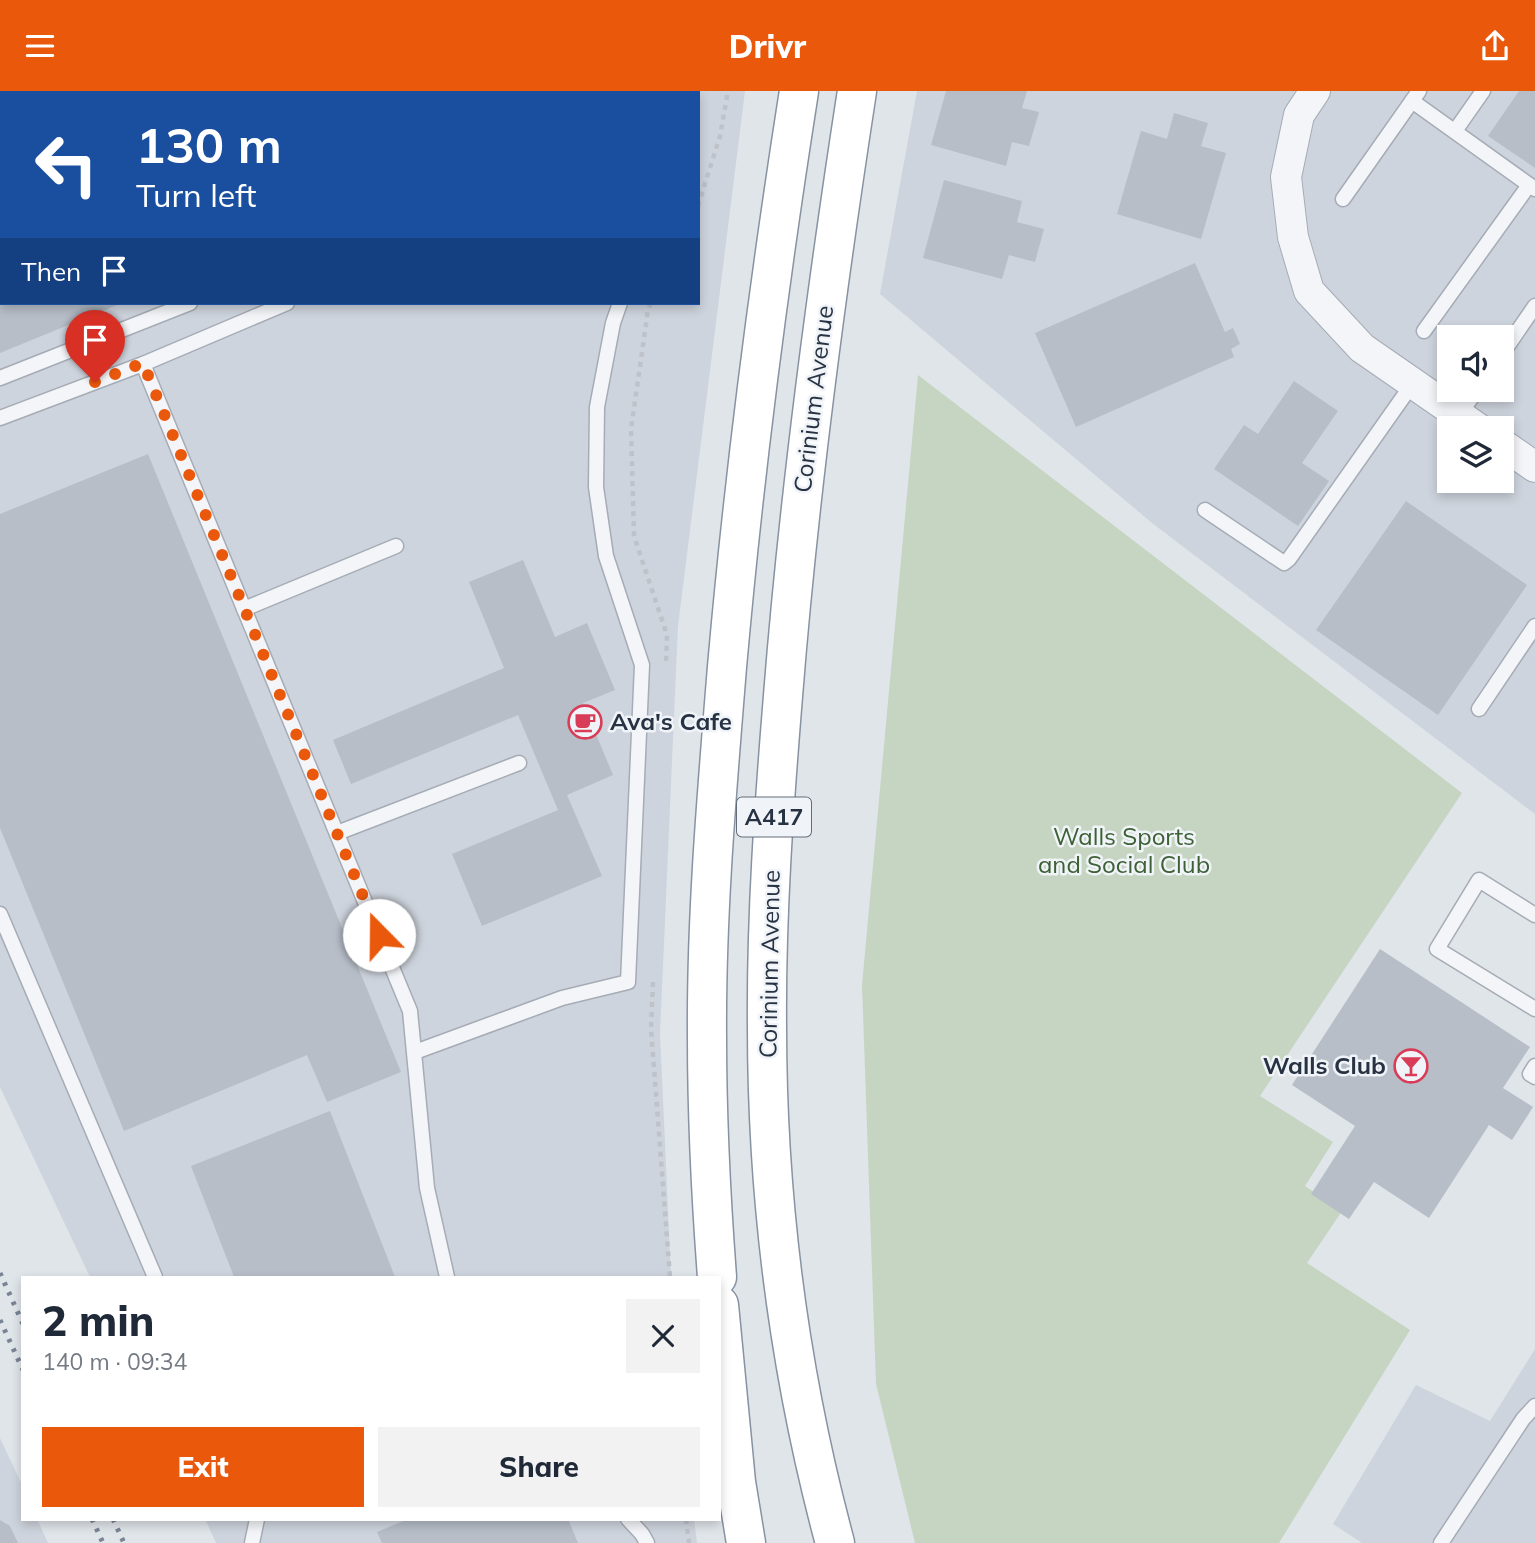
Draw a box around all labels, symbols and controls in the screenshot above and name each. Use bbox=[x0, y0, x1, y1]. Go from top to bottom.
text: Drivr bbox=[729, 26, 806, 66]
icon: menu bbox=[21, 27, 59, 65]
icon: share bbox=[1476, 27, 1514, 65]
text: 130 m bbox=[136, 114, 282, 175]
icon: left bbox=[21, 119, 112, 210]
text: Turn left bbox=[136, 175, 256, 215]
icon: arrive bbox=[95, 252, 133, 290]
text: Then bbox=[21, 255, 81, 288]
street label: Corinium Avenue bbox=[787, 304, 839, 494]
pin bbox=[65, 310, 125, 382]
icon: arrive bbox=[76, 321, 114, 359]
map controls bbox=[1437, 325, 1514, 493]
button: sound bbox=[1437, 325, 1514, 402]
button: layers bbox=[1437, 416, 1514, 493]
cafe icon: Ava's Cafe bbox=[566, 703, 604, 741]
place label: Ava's Cafe bbox=[610, 706, 732, 736]
road number: A417 bbox=[737, 797, 811, 837]
park label: Walls Sports and Social Club bbox=[1038, 821, 1210, 879]
street label: Corinium Avenue bbox=[752, 870, 786, 1058]
position arrow bbox=[342, 898, 416, 972]
bar icon: Walls Club bbox=[1392, 1047, 1430, 1085]
place label: Walls Club bbox=[1263, 1050, 1386, 1080]
text: 2 min bbox=[42, 1294, 155, 1347]
button: close bbox=[626, 1299, 700, 1373]
text: 140 m · 09:34 bbox=[42, 1347, 187, 1376]
button: Exit bbox=[42, 1427, 364, 1507]
button: Share bbox=[378, 1427, 700, 1507]

